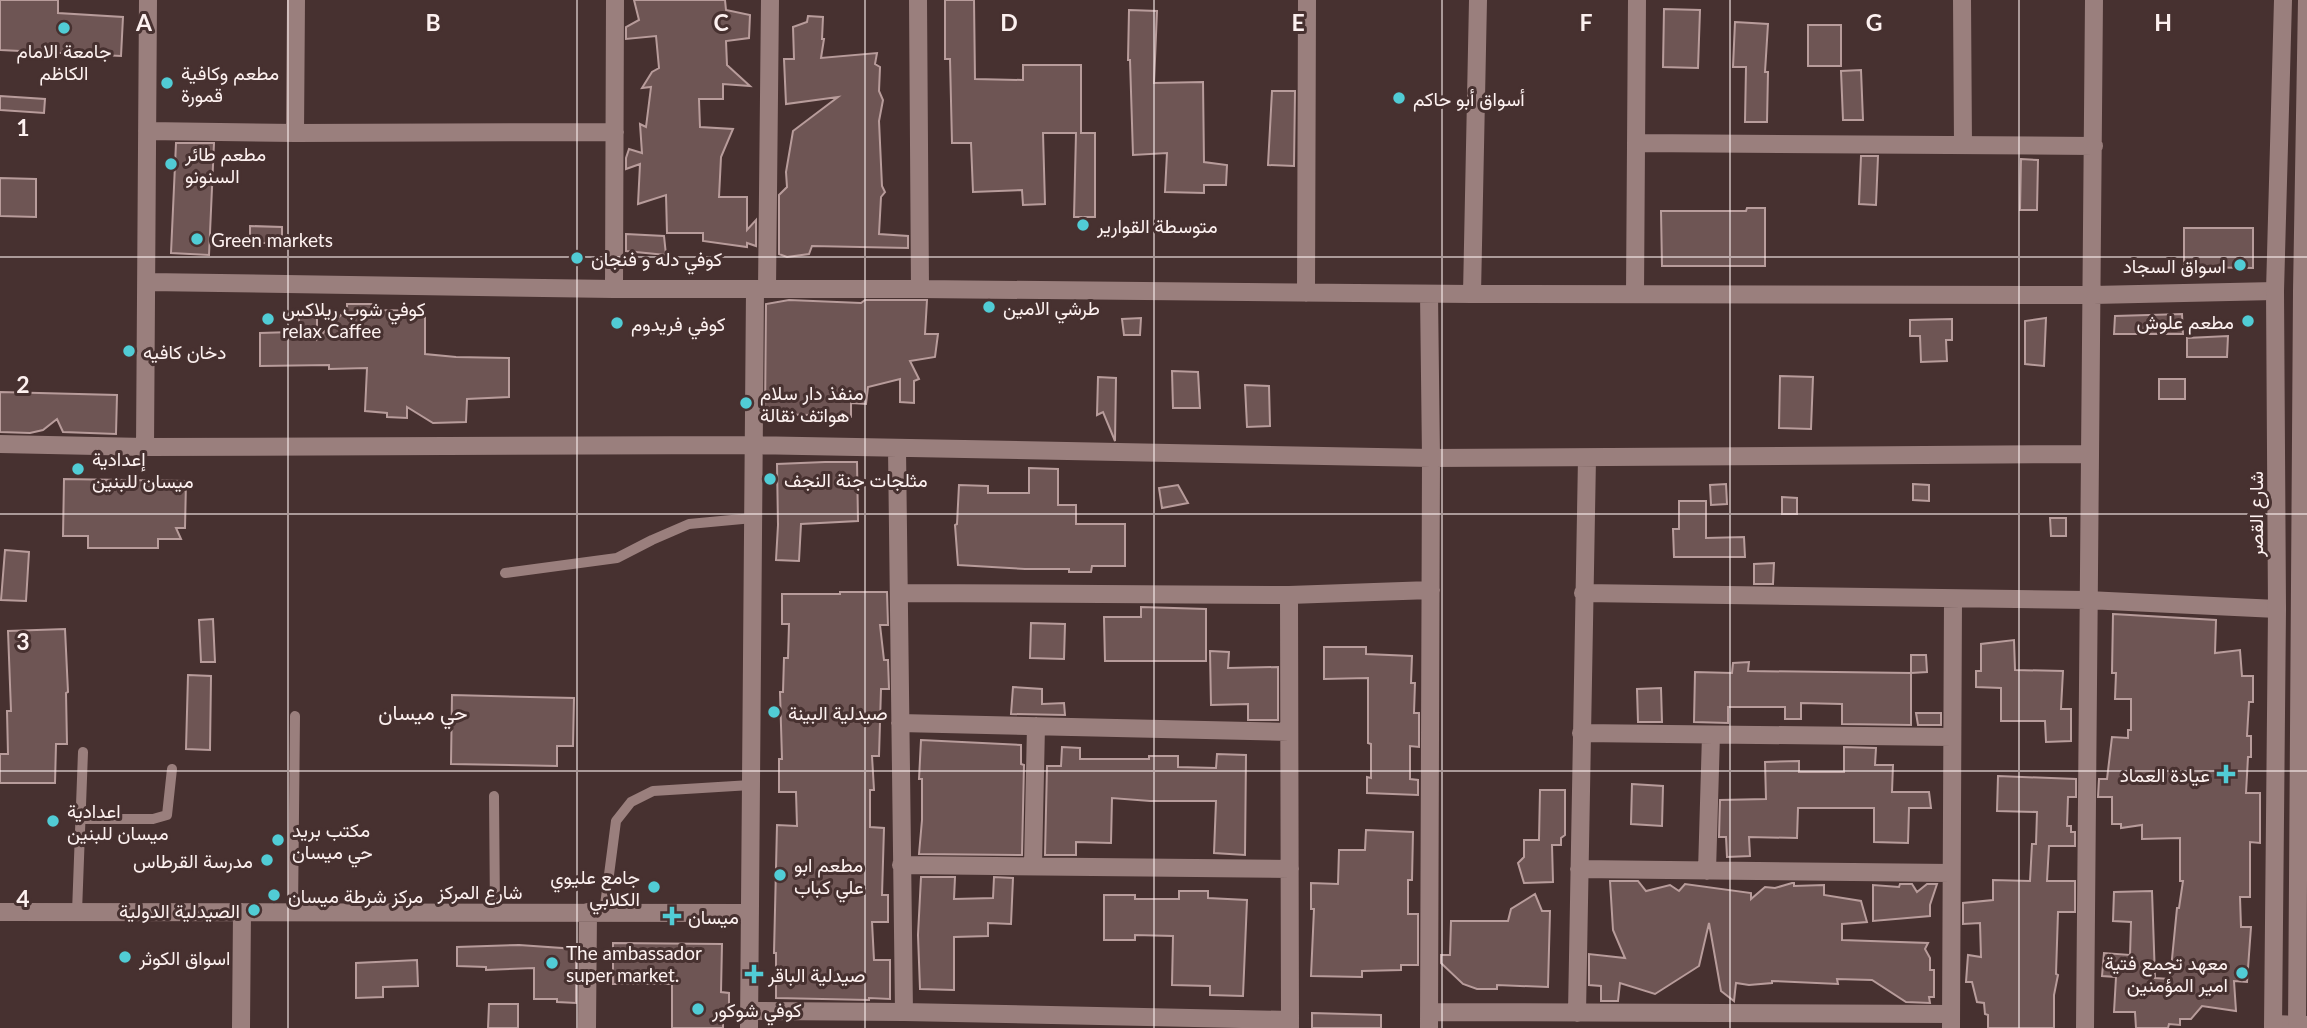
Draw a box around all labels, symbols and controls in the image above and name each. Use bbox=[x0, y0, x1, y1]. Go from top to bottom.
text: A bbox=[135, 8, 153, 36]
text: B bbox=[425, 8, 441, 36]
text: C bbox=[713, 8, 729, 36]
text: D bbox=[1000, 8, 1018, 36]
text: E bbox=[1291, 8, 1305, 36]
text: F bbox=[1579, 8, 1593, 36]
text: G bbox=[1866, 8, 1882, 36]
text: H bbox=[2154, 8, 2172, 36]
marker: جامعة الامام الكاظم bbox=[56, 20, 72, 36]
place label: جامعة الامام الكاظم bbox=[16, 39, 112, 86]
place label: مطعم وكافية قمورة bbox=[181, 61, 279, 107]
marker: مطعم وكافية قمورة bbox=[159, 75, 175, 91]
place label: أسواق أبو حاكم bbox=[1413, 87, 1525, 112]
marker: أسواق أبو حاكم bbox=[1391, 90, 1407, 106]
text: 1 bbox=[16, 113, 30, 141]
place label: مطعم طائر السنونو bbox=[184, 142, 266, 188]
marker: مطعم طائر السنونو bbox=[163, 156, 179, 172]
place label: متوسطة القوارير bbox=[1096, 214, 1218, 238]
marker: متوسطة القوارير bbox=[1075, 217, 1091, 233]
place label: Green markets bbox=[211, 228, 333, 251]
marker: Green markets bbox=[189, 231, 205, 247]
place label: كوفي دله و فنجان bbox=[591, 247, 722, 275]
marker: كوفي دله و فنجان bbox=[569, 250, 585, 266]
place label: اسواق السجاد bbox=[2123, 254, 2226, 278]
marker: اسواق السجاد bbox=[2232, 257, 2248, 273]
place label: طرشي الامين bbox=[1003, 296, 1100, 324]
place label: كوفي شوب ريلاكس relax Caffee bbox=[282, 297, 425, 342]
marker: طرشي الامين bbox=[981, 299, 997, 315]
place label: مطعم علوش bbox=[2136, 310, 2234, 335]
marker: كوفي شوب ريلاكس relax Caffee bbox=[260, 311, 276, 327]
place label: كوفي فريدوم bbox=[631, 312, 726, 340]
marker: مطعم علوش bbox=[2240, 313, 2256, 329]
marker: كوفي فريدوم bbox=[609, 315, 625, 331]
place label: دخان كافيه bbox=[143, 340, 226, 364]
marker: دخان كافيه bbox=[121, 343, 137, 359]
text: 2 bbox=[16, 370, 30, 398]
place label: منفذ دار سلام هواتف نقالة bbox=[760, 381, 864, 427]
marker: منفذ دار سلام هواتف نقالة bbox=[738, 395, 754, 411]
place label: إعدادية ميسان للبنين bbox=[92, 447, 194, 493]
marker: إعدادية ميسان للبنين bbox=[70, 461, 86, 477]
place label: مثلجات جنة النجف bbox=[784, 468, 928, 492]
marker: مثلجات جنة النجف bbox=[762, 471, 778, 487]
street label: شارع القصر bbox=[2244, 471, 2269, 558]
text: 3 bbox=[16, 627, 30, 655]
district label: حي ميسان bbox=[378, 699, 468, 730]
place label: صيدلية البينة bbox=[788, 701, 888, 725]
marker: صيدلية البينة bbox=[766, 704, 782, 720]
place label: عيادة العماد bbox=[2120, 763, 2210, 787]
marker: عيادة العماد bbox=[2216, 764, 2236, 784]
place label: اعدادية ميسان للبنين bbox=[67, 799, 169, 845]
marker: اعدادية ميسان للبنين bbox=[45, 813, 61, 829]
place label: مكتب بريد حي ميسان bbox=[292, 818, 373, 868]
marker: مكتب بريد حي ميسان bbox=[270, 832, 286, 848]
place label: مدرسة القرطاس bbox=[133, 849, 253, 873]
marker: مدرسة القرطاس bbox=[259, 852, 275, 868]
place label: مطعم ابو علي كباب bbox=[794, 853, 864, 903]
place label: جامع عليوي الكلابي bbox=[550, 865, 640, 915]
marker: مطعم ابو علي كباب bbox=[772, 867, 788, 883]
marker: جامع عليوي الكلابي bbox=[646, 879, 662, 895]
street label: شارع المركز bbox=[436, 880, 523, 905]
text: 4 bbox=[16, 884, 30, 912]
place label: مركز شرطة ميسان bbox=[288, 884, 423, 908]
marker: مركز شرطة ميسان bbox=[266, 887, 282, 903]
place label: الصيدلية الدولية bbox=[119, 899, 240, 923]
marker: الصيدلية الدولية bbox=[246, 902, 262, 918]
place label: ميسان bbox=[688, 905, 739, 929]
marker: ميسان bbox=[662, 906, 682, 926]
place label: The ambassador super market. bbox=[566, 941, 702, 986]
place label: اسواق الكوثر bbox=[138, 946, 230, 970]
marker: اسواق الكوثر bbox=[117, 949, 133, 965]
place label: معهد تجمع فتية امير المؤمنين bbox=[2104, 951, 2228, 997]
marker: The ambassador super market. bbox=[544, 955, 560, 971]
place label: صيدلية الباقر bbox=[767, 963, 865, 987]
marker: معهد تجمع فتية امير المؤمنين bbox=[2234, 965, 2250, 981]
marker: صيدلية الباقر bbox=[746, 966, 762, 982]
place label: كوفي شوكور bbox=[711, 998, 802, 1026]
marker: كوفي شوكور bbox=[690, 1001, 706, 1017]

